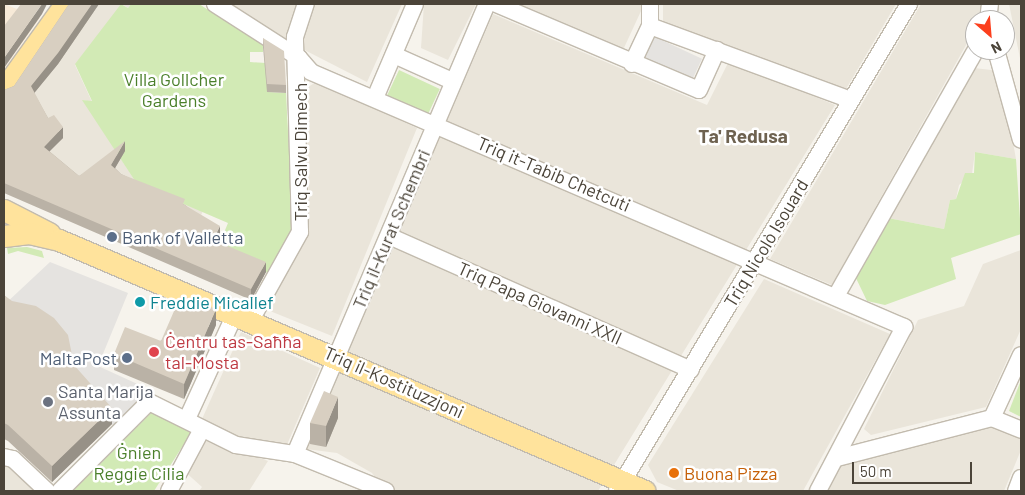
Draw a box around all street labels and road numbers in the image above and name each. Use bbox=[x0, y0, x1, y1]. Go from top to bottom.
street label: Triq Salvu Dimech bbox=[289, 83, 311, 221]
street label: Triq it-Tabib Chetcuti bbox=[474, 132, 634, 216]
street label: Triq il-Kurat Schembri bbox=[348, 146, 434, 312]
street label: Triq Nicolò Isouard bbox=[719, 175, 813, 311]
street label: Triq Papa Giovanni XXII bbox=[455, 257, 625, 349]
street label: Triq il-Kostituzzjoni bbox=[321, 341, 467, 423]

